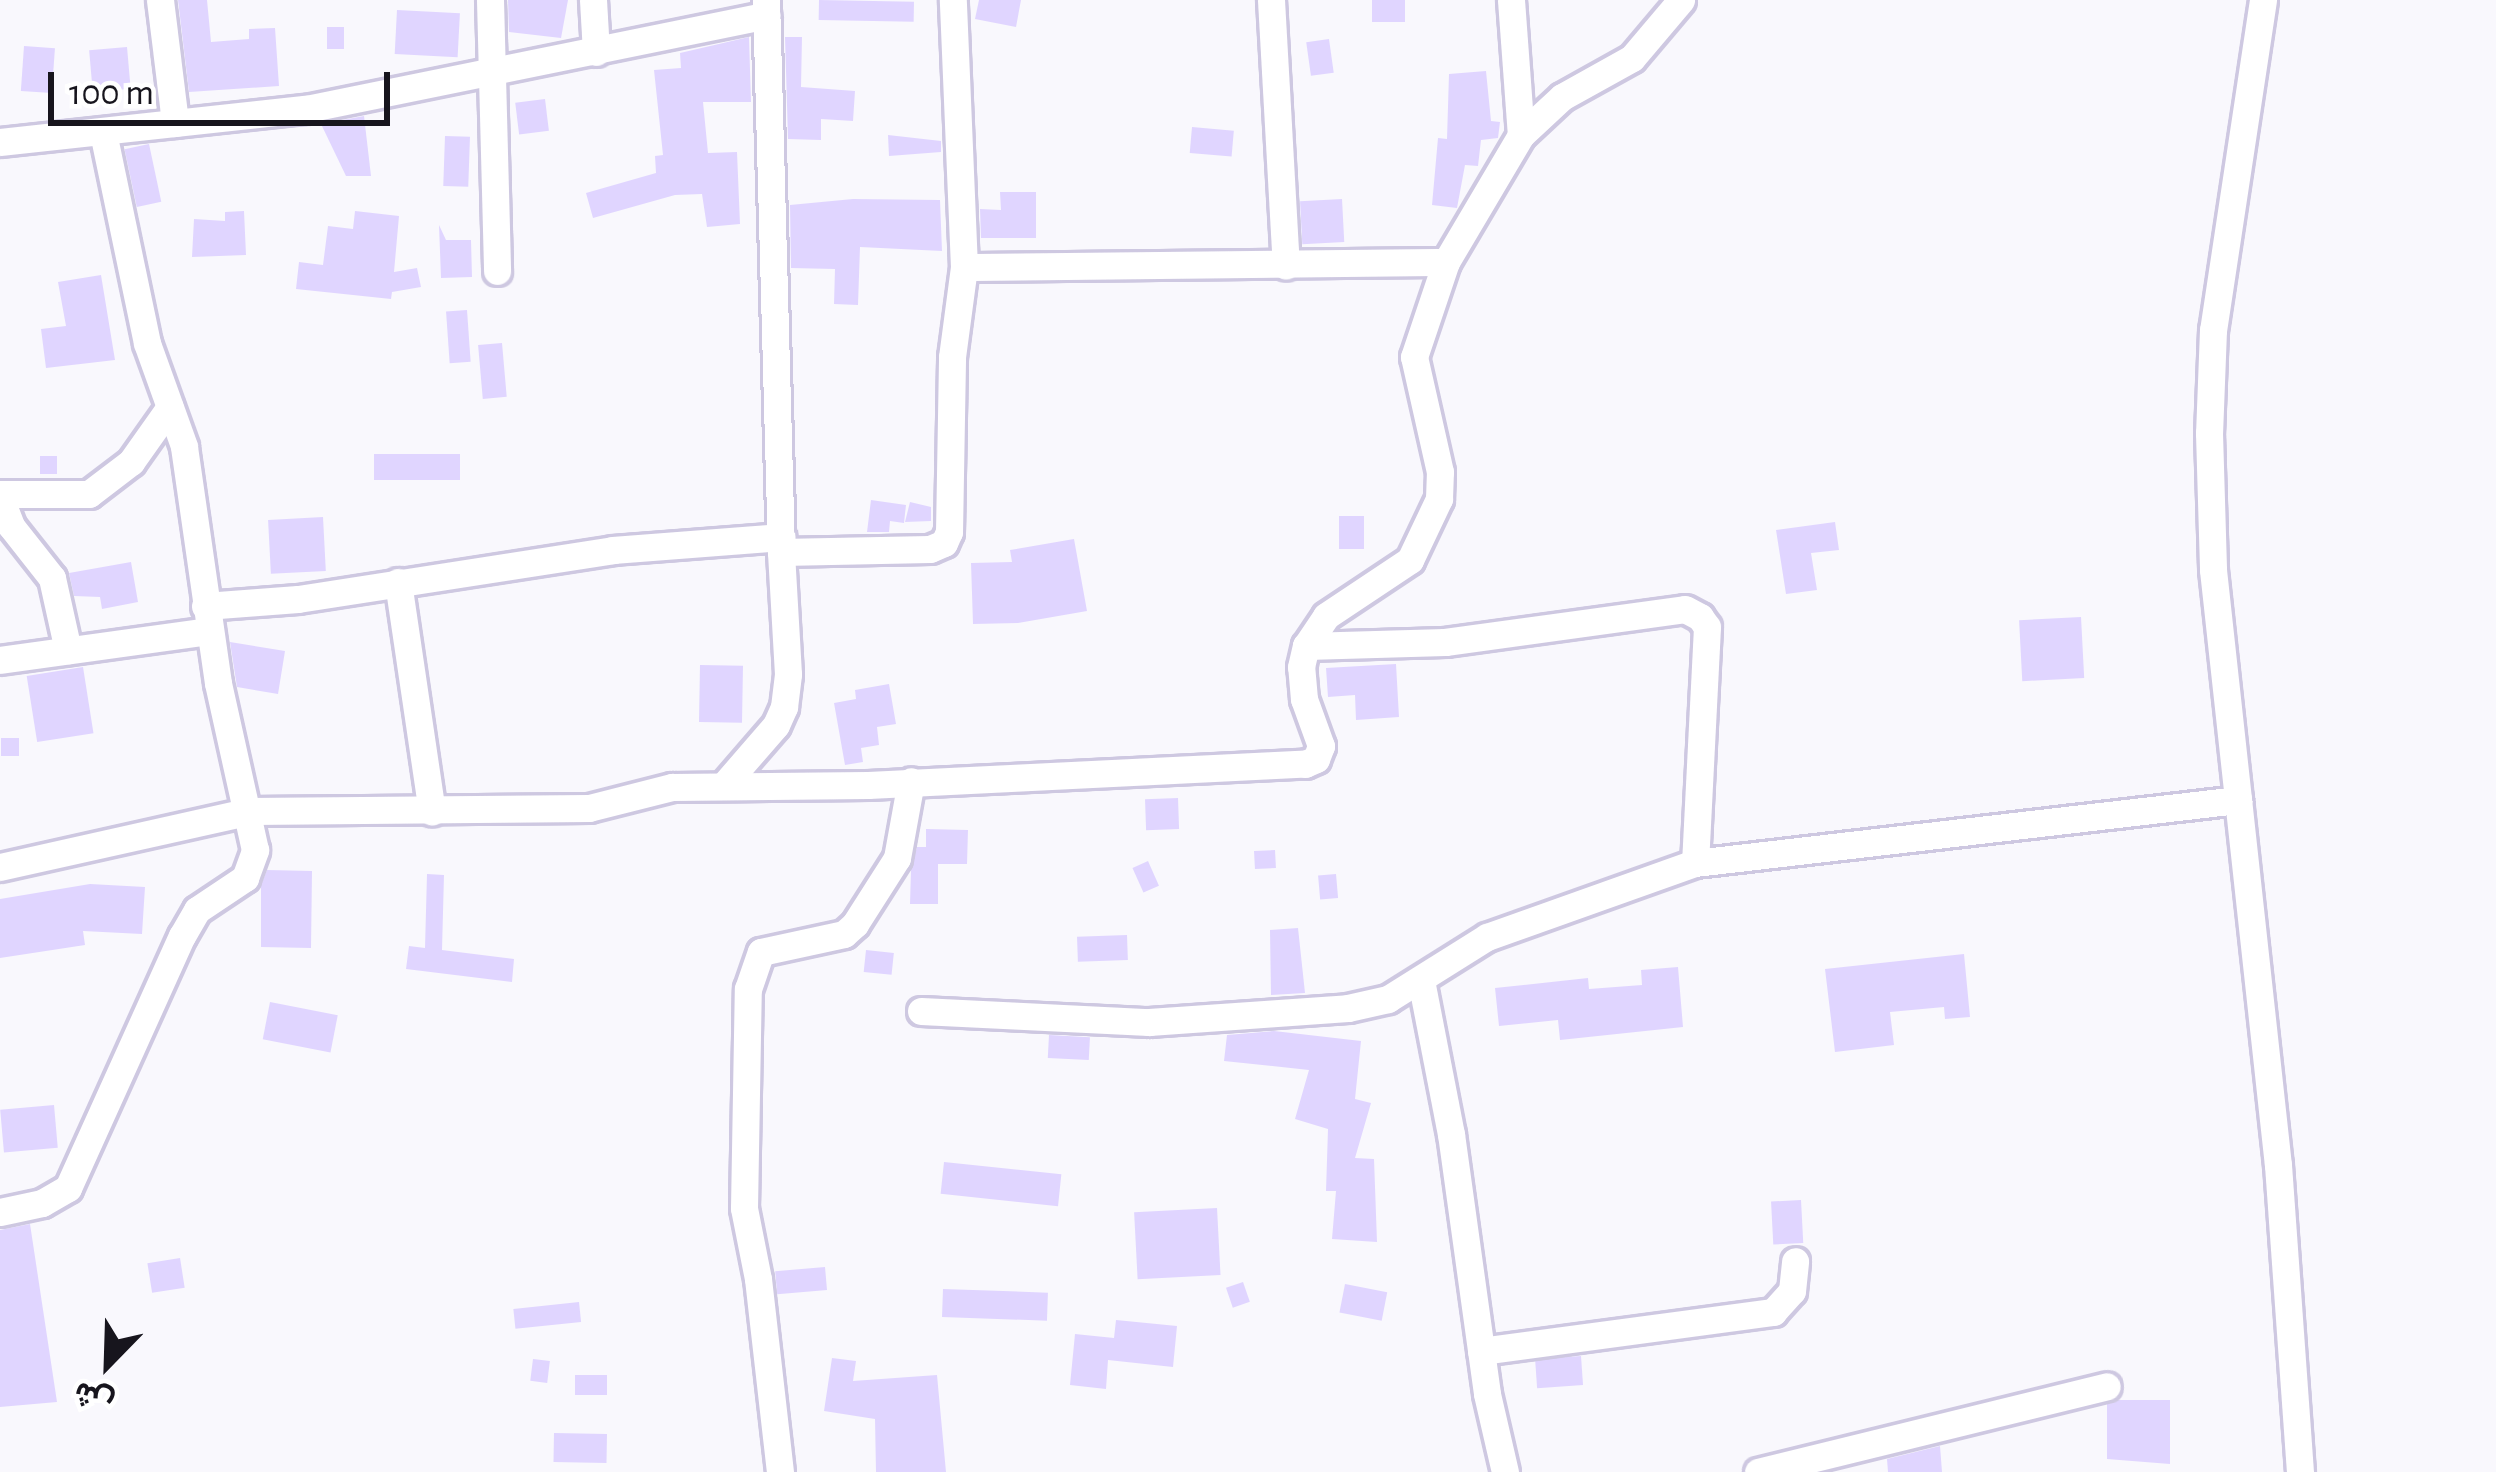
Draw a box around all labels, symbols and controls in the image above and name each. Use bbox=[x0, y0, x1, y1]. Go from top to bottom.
scale bar bbox=[54, 48, 396, 122]
text: 100 m bbox=[69, 75, 154, 111]
north arrow bbox=[48, 1304, 168, 1424]
text: ش bbox=[69, 1375, 118, 1421]

